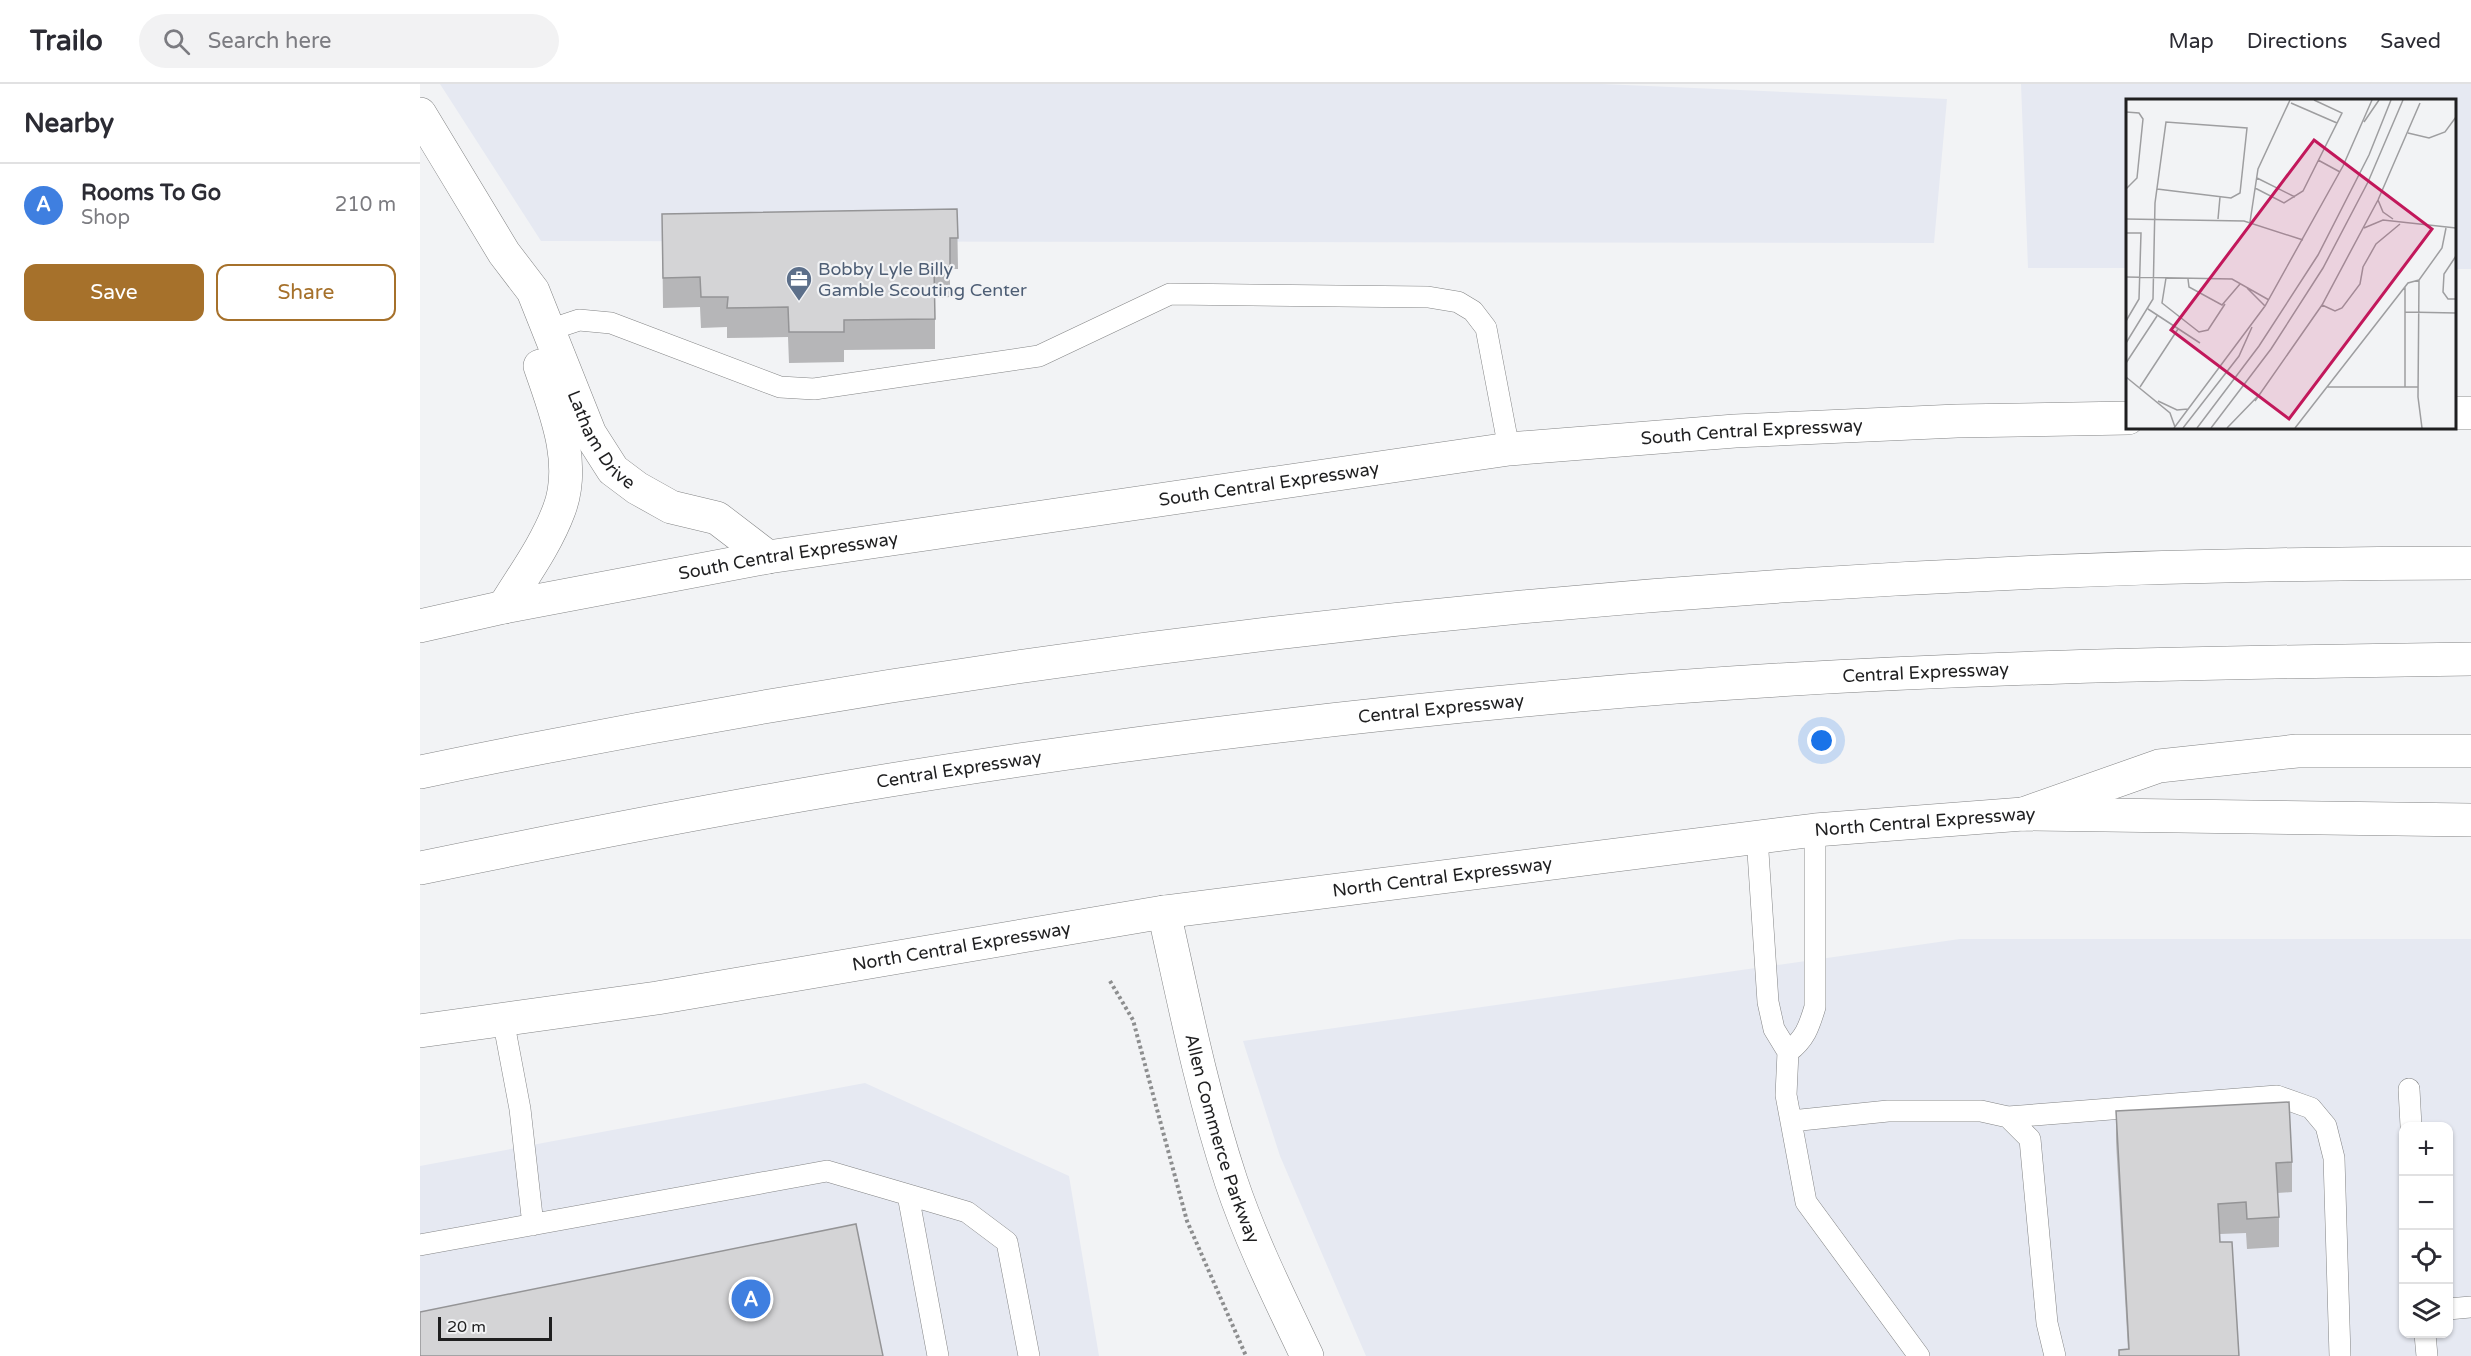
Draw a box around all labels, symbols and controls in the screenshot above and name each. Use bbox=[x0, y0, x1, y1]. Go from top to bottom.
search box bbox=[139, 14, 559, 68]
text: Trailo bbox=[30, 24, 103, 58]
icon: search bbox=[160, 25, 193, 58]
text: Search here bbox=[208, 28, 332, 54]
text: Map bbox=[2168, 29, 2214, 54]
text: Directions bbox=[2247, 29, 2347, 54]
text: Saved bbox=[2380, 29, 2441, 54]
inset map bbox=[2126, 99, 2456, 429]
text: Nearby bbox=[24, 108, 114, 139]
text: Rooms To Go bbox=[81, 180, 221, 206]
text: A bbox=[36, 193, 51, 217]
text: 210 m bbox=[335, 193, 396, 217]
text: Shop bbox=[81, 206, 130, 230]
place label: Bobby Lyle Billy Gamble Scouting Center bbox=[818, 258, 1027, 301]
button: Save bbox=[24, 264, 204, 321]
button: Share bbox=[216, 264, 396, 321]
office icon: Bobby Lyle Billy Gamble Scouting Center bbox=[784, 264, 814, 302]
street label: Latham Drive bbox=[563, 387, 640, 494]
street label: South Central Expressway bbox=[1640, 414, 1863, 449]
street label: South Central Expressway bbox=[1157, 457, 1381, 511]
street label: South Central Expressway bbox=[677, 527, 900, 585]
street label: Central Expressway bbox=[1842, 658, 2010, 687]
street label: Central Expressway bbox=[1357, 689, 1525, 728]
your location bbox=[1807, 726, 1836, 755]
street label: Central Expressway bbox=[875, 746, 1043, 793]
street label: North Central Expressway bbox=[1814, 803, 2036, 841]
street label: North Central Expressway bbox=[1331, 852, 1554, 902]
street label: North Central Expressway bbox=[850, 917, 1073, 976]
street label: Allen Commerce Parkway bbox=[1180, 1032, 1265, 1247]
map controls bbox=[2399, 1122, 2453, 1338]
button: + bbox=[2399, 1122, 2453, 1176]
button: − bbox=[2399, 1176, 2453, 1230]
button: locate bbox=[2399, 1230, 2453, 1284]
pin: A bbox=[732, 1276, 770, 1322]
button: layers bbox=[2399, 1284, 2453, 1338]
scale bar bbox=[438, 1314, 552, 1342]
text: 20 m bbox=[447, 1317, 486, 1337]

